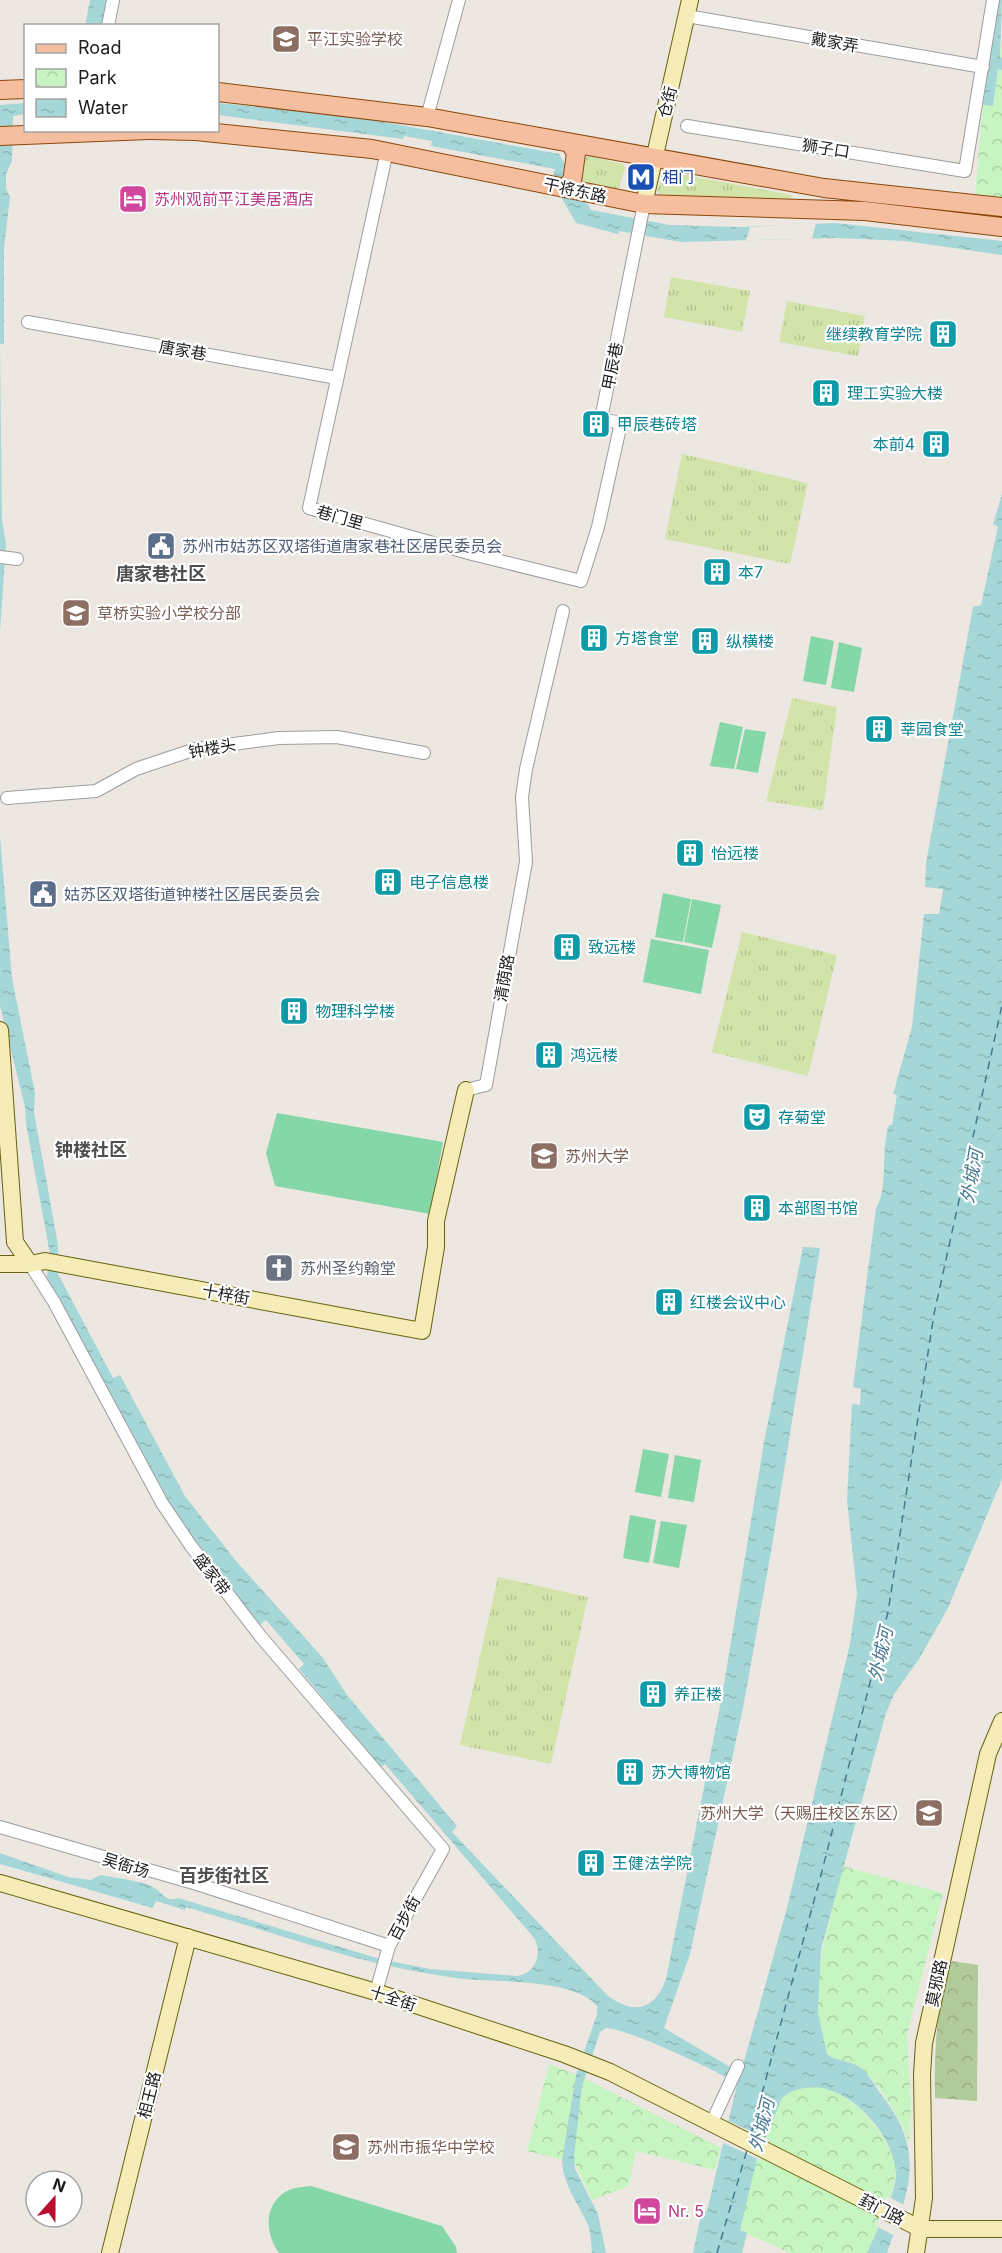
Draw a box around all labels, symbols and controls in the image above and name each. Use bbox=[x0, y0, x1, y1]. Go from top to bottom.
school or university icon: 平江实验学校 bbox=[270, 23, 302, 55]
legend bbox=[24, 24, 219, 132]
street label: 戴家弄 bbox=[810, 28, 860, 56]
place label: 平江实验学校 bbox=[307, 29, 403, 49]
text: Road bbox=[78, 37, 121, 58]
text: Park bbox=[78, 67, 117, 88]
street label: 仓街 bbox=[653, 84, 681, 120]
text: Water bbox=[78, 97, 128, 118]
street label: 狮子口 bbox=[801, 134, 851, 162]
metro station icon: 相门 bbox=[625, 161, 657, 193]
place label: 相门 bbox=[662, 167, 694, 187]
street label: 干将东路 bbox=[542, 174, 608, 206]
hotel icon: 苏州观前平江美居酒店 bbox=[117, 183, 149, 215]
place label: 苏州观前平江美居酒店 bbox=[154, 189, 314, 209]
building icon: 继续教育学院 bbox=[927, 318, 959, 350]
place label: 继续教育学院 bbox=[826, 324, 922, 344]
street label: 唐家巷 bbox=[158, 336, 208, 364]
street label: 甲辰巷 bbox=[598, 341, 626, 391]
building icon: 理工实验大楼 bbox=[810, 377, 842, 409]
place label: 理工实验大楼 bbox=[847, 383, 943, 403]
building icon: 甲辰巷砖塔 bbox=[580, 408, 612, 440]
place label: 甲辰巷砖塔 bbox=[617, 414, 697, 434]
building icon: 本前4 bbox=[920, 428, 952, 460]
place label: 本前4 bbox=[873, 434, 915, 454]
street label: 巷门里 bbox=[314, 501, 366, 533]
public building icon: 苏州市姑苏区双塔街道唐家巷社区居民委员会 bbox=[145, 530, 177, 562]
place label: 苏州市姑苏区双塔街道唐家巷社区居民委员会 bbox=[182, 536, 502, 556]
building icon: 本7 bbox=[701, 556, 733, 588]
place label: 本7 bbox=[738, 562, 763, 582]
district label: 唐家巷社区 bbox=[116, 563, 206, 584]
school or university icon: 草桥实验小学校分部 bbox=[60, 597, 92, 629]
place label: 草桥实验小学校分部 bbox=[97, 603, 241, 623]
building icon: 方塔食堂 bbox=[578, 622, 610, 654]
building icon: 纵横楼 bbox=[689, 625, 721, 657]
place label: 方塔食堂 bbox=[615, 628, 679, 648]
place label: 纵横楼 bbox=[726, 631, 774, 651]
building icon: 莘园食堂 bbox=[863, 713, 895, 745]
place label: 莘园食堂 bbox=[900, 719, 964, 739]
street label: 钟楼头 bbox=[187, 734, 237, 762]
building icon: 怡远楼 bbox=[674, 837, 706, 869]
place label: 怡远楼 bbox=[711, 843, 759, 863]
building icon: 电子信息楼 bbox=[372, 866, 404, 898]
place label: 电子信息楼 bbox=[409, 872, 489, 892]
public building icon: 姑苏区双塔街道钟楼社区居民委员会 bbox=[27, 878, 59, 910]
place label: 姑苏区双塔街道钟楼社区居民委员会 bbox=[64, 884, 320, 904]
building icon: 致远楼 bbox=[551, 931, 583, 963]
place label: 致远楼 bbox=[588, 937, 636, 957]
street label: 清荫路 bbox=[490, 953, 518, 1003]
building icon: 物理科学楼 bbox=[278, 995, 310, 1027]
place label: 物理科学楼 bbox=[315, 1001, 395, 1021]
building icon: 鸿远楼 bbox=[533, 1039, 565, 1071]
place label: 鸿远楼 bbox=[570, 1045, 618, 1065]
theatre icon: 存菊堂 bbox=[741, 1101, 773, 1133]
place label: 存菊堂 bbox=[778, 1107, 826, 1127]
district label: 钟楼社区 bbox=[55, 1139, 127, 1160]
school or university icon: 苏州大学 bbox=[528, 1140, 560, 1172]
water label: 外城河 bbox=[956, 1145, 987, 1204]
place label: 苏州大学 bbox=[565, 1146, 629, 1166]
building icon: 本部图书馆 bbox=[741, 1192, 773, 1224]
place label: 本部图书馆 bbox=[778, 1198, 858, 1218]
church icon: 苏州圣约翰堂 bbox=[263, 1252, 295, 1284]
place label: 苏州圣约翰堂 bbox=[300, 1258, 396, 1278]
street label: 十梓街 bbox=[201, 1280, 251, 1308]
building icon: 红楼会议中心 bbox=[653, 1286, 685, 1318]
place label: 红楼会议中心 bbox=[690, 1292, 786, 1312]
street label: 盛家带 bbox=[190, 1549, 234, 1599]
water label: 外城河 bbox=[864, 1622, 897, 1683]
building icon: 养正楼 bbox=[637, 1678, 669, 1710]
place label: 养正楼 bbox=[674, 1684, 722, 1704]
building icon: 苏大博物馆 bbox=[614, 1756, 646, 1788]
place label: 苏大博物馆 bbox=[651, 1762, 731, 1782]
school or university icon: 苏州大学（天赐庄校区东区） bbox=[913, 1797, 945, 1829]
place label: 苏州大学（天赐庄校区东区） bbox=[700, 1803, 908, 1823]
building icon: 王健法学院 bbox=[575, 1847, 607, 1879]
street label: 吴衙场 bbox=[100, 1848, 152, 1882]
place label: 王健法学院 bbox=[612, 1853, 692, 1873]
district label: 百步街社区 bbox=[179, 1865, 269, 1886]
street label: 百步街 bbox=[384, 1892, 424, 1944]
street label: 莫邪路 bbox=[921, 1957, 951, 2009]
street label: 十全街 bbox=[367, 1981, 419, 2015]
street label: 相王路 bbox=[133, 2069, 165, 2121]
water label: 外城河 bbox=[745, 2093, 779, 2154]
school or university icon: 苏州市振华中学校 bbox=[330, 2131, 362, 2163]
place label: 苏州市振华中学校 bbox=[367, 2137, 495, 2157]
north arrow bbox=[24, 2169, 84, 2229]
text: N bbox=[50, 2173, 69, 2197]
street label: 葑门路 bbox=[856, 2189, 908, 2229]
hotel icon: Nr. 5 bbox=[631, 2195, 663, 2227]
place label: Nr. 5 bbox=[668, 2201, 704, 2221]

